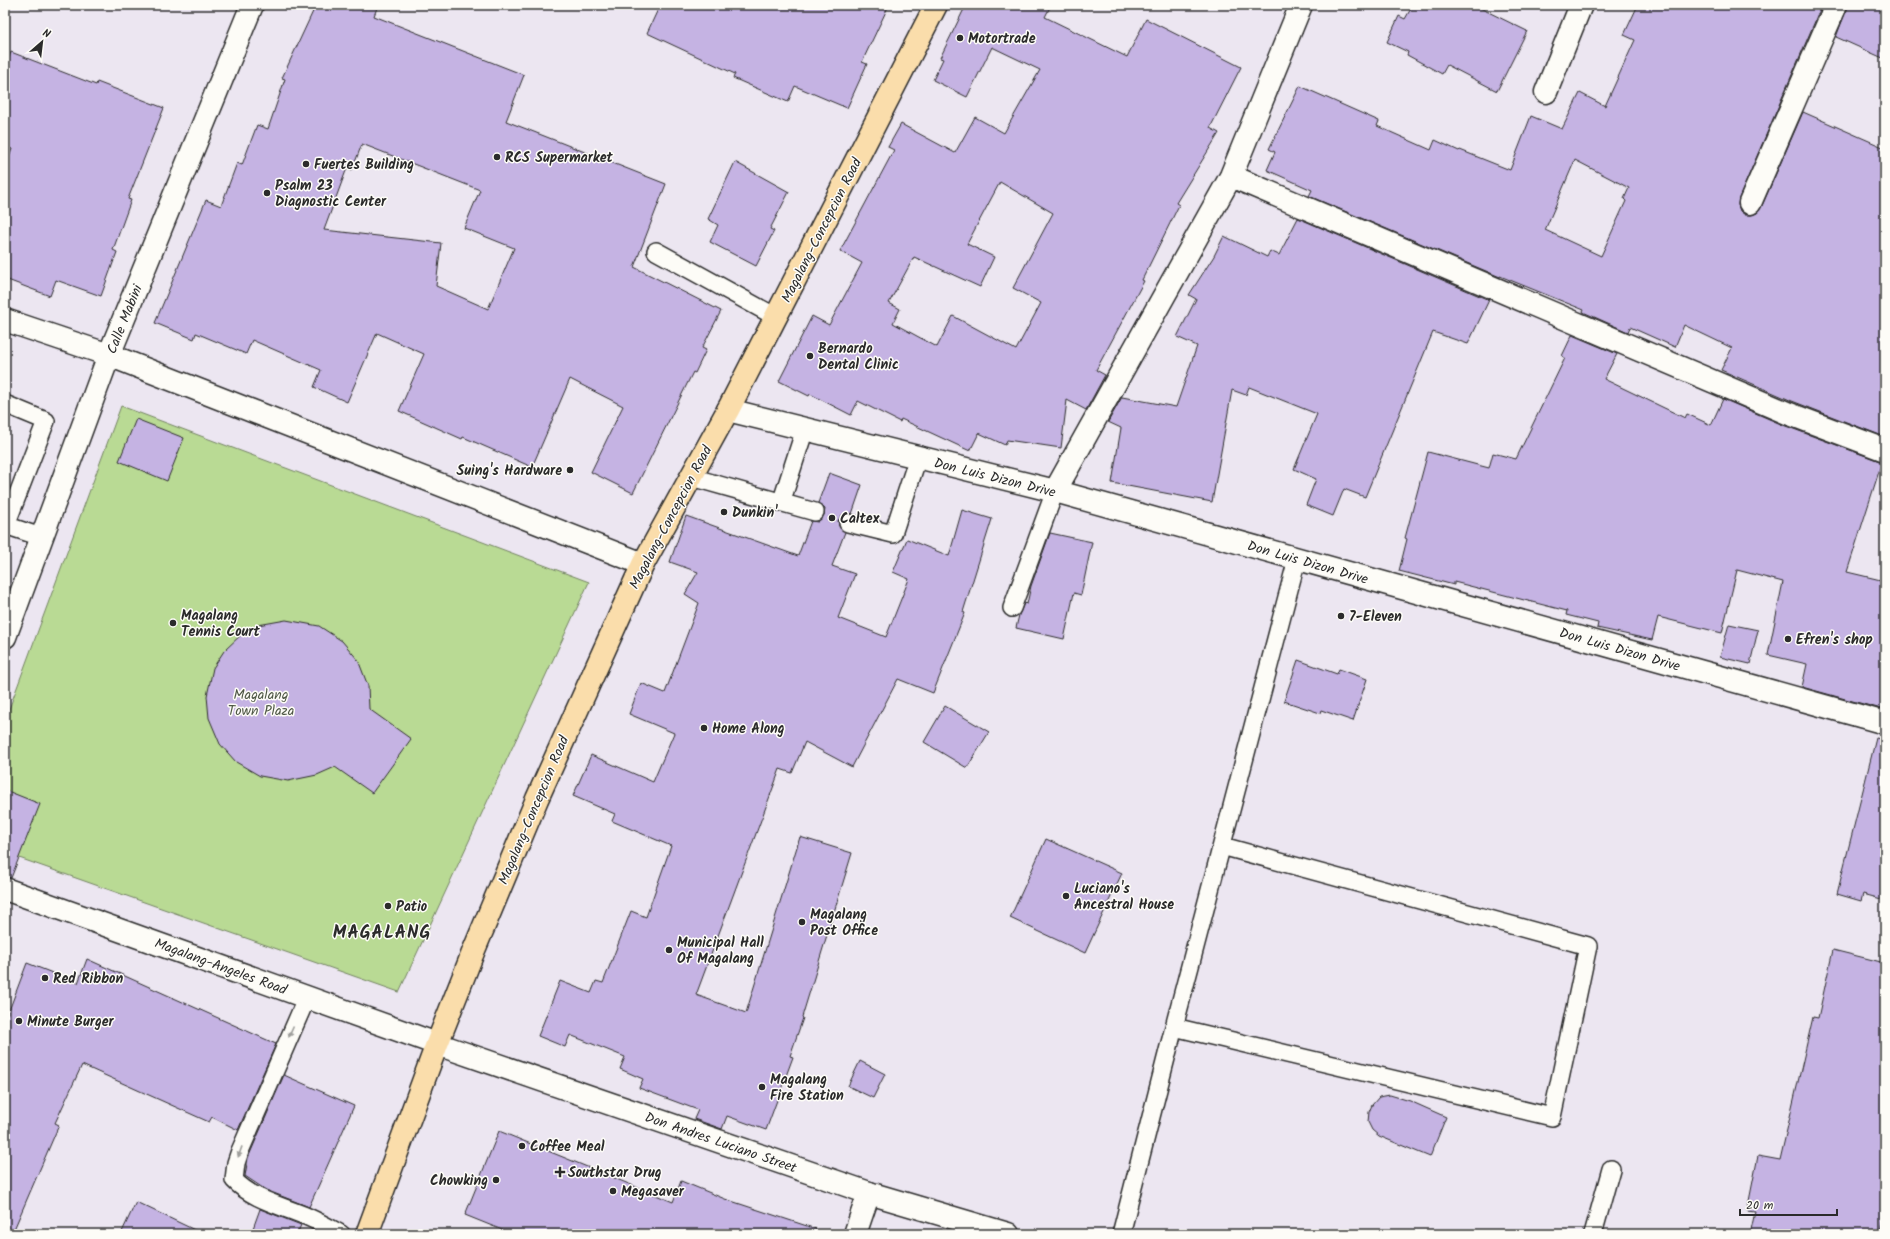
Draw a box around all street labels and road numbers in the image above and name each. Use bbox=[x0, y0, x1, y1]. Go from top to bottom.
street label: Magalang-Concepcion Road bbox=[776, 153, 868, 307]
street label: Calle Mabini bbox=[101, 281, 149, 357]
street label: Magalang-Concepcion Road bbox=[624, 441, 719, 593]
street label: Don Luis Dizon Drive bbox=[932, 452, 1059, 504]
street label: Don Luis Dizon Drive bbox=[1245, 535, 1371, 591]
street label: Don Luis Dizon Drive bbox=[1557, 622, 1683, 678]
street label: Magalang-Concepcion Road bbox=[493, 732, 576, 888]
street label: Magalang-Angeles Road bbox=[151, 933, 291, 1002]
street label: Don Andres Luciano Street bbox=[642, 1107, 800, 1179]

